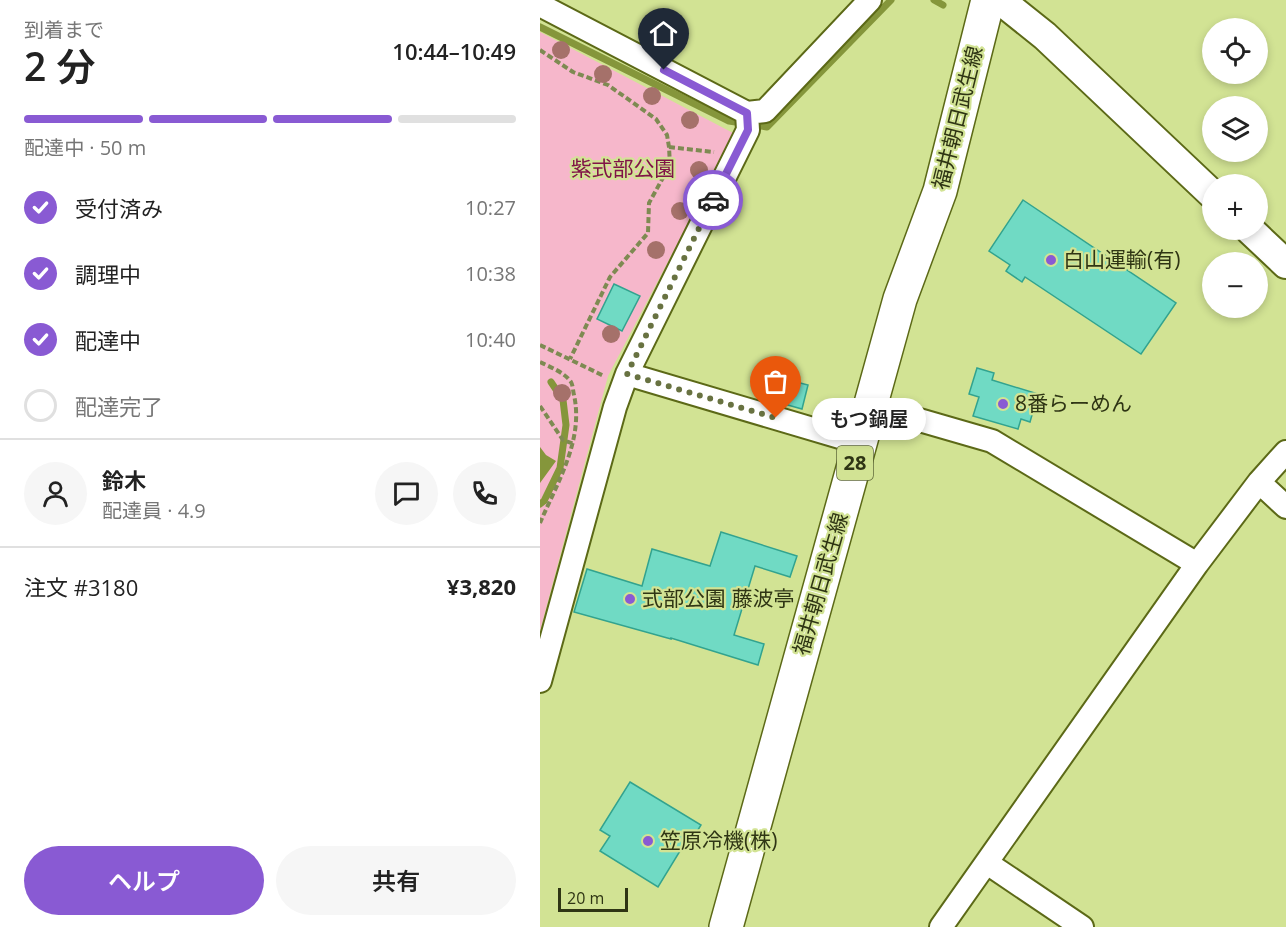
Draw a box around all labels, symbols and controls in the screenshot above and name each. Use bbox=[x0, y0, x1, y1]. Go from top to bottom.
pin bbox=[638, 8, 689, 70]
text: 到着まで bbox=[24, 16, 104, 43]
icon: home bbox=[647, 17, 680, 50]
map controls bbox=[1202, 18, 1268, 318]
button: locate bbox=[1202, 18, 1268, 84]
text: 10:44–10:49 bbox=[392, 36, 516, 66]
text: 2 分 bbox=[24, 39, 95, 92]
street label: 福井朝日武生線 bbox=[926, 43, 988, 192]
button: layers bbox=[1202, 96, 1268, 162]
text: 配達中 · 50 m bbox=[24, 134, 146, 161]
park label: 紫式部公園 bbox=[571, 154, 676, 182]
courier bbox=[683, 170, 743, 230]
button: + bbox=[1202, 174, 1268, 240]
icon: car bbox=[697, 184, 730, 217]
icon: check bbox=[24, 191, 57, 224]
text: 受付済み bbox=[75, 193, 163, 223]
text: 10:27 bbox=[465, 194, 516, 221]
place label: 白山運輸(有) bbox=[1063, 245, 1180, 273]
button: − bbox=[1202, 252, 1268, 318]
marker: 白山運輸(有) bbox=[1044, 253, 1058, 267]
icon: check bbox=[24, 257, 57, 290]
text: 調理中 bbox=[75, 259, 141, 289]
text: 10:38 bbox=[465, 260, 516, 287]
icon: check bbox=[24, 323, 57, 356]
text: 配達中 bbox=[75, 325, 141, 355]
text: 10:40 bbox=[465, 326, 516, 353]
pin bbox=[750, 356, 801, 418]
icon: bag bbox=[759, 365, 792, 398]
place label: 8番らーめん bbox=[1015, 389, 1132, 417]
text: 配達完了 bbox=[75, 391, 163, 421]
callout: もつ鍋屋 bbox=[812, 397, 926, 439]
marker: 8番らーめん bbox=[996, 397, 1010, 411]
text: もつ鍋屋 bbox=[829, 405, 909, 432]
road number: 28 bbox=[837, 446, 873, 480]
button: person bbox=[24, 462, 87, 525]
button: chat bbox=[375, 462, 438, 525]
button: phone bbox=[453, 462, 516, 525]
text: 鈴木 bbox=[102, 465, 146, 495]
text: 配達員 · 4.9 bbox=[102, 497, 206, 524]
street label: 福井朝日武生線 bbox=[786, 509, 854, 658]
text: ¥3,820 bbox=[447, 571, 516, 601]
text: 注文 #3180 bbox=[24, 572, 138, 602]
place label: 式部公園 藤波亭 bbox=[642, 584, 794, 612]
marker: 式部公園 藤波亭 bbox=[623, 592, 637, 606]
place label: 笠原冷機(株) bbox=[660, 826, 777, 854]
marker: 笠原冷機(株) bbox=[641, 834, 655, 848]
button: ヘルプ bbox=[24, 846, 264, 915]
button: 共有 bbox=[276, 846, 516, 915]
scale bar bbox=[558, 885, 628, 912]
text: 20 m bbox=[567, 887, 604, 909]

